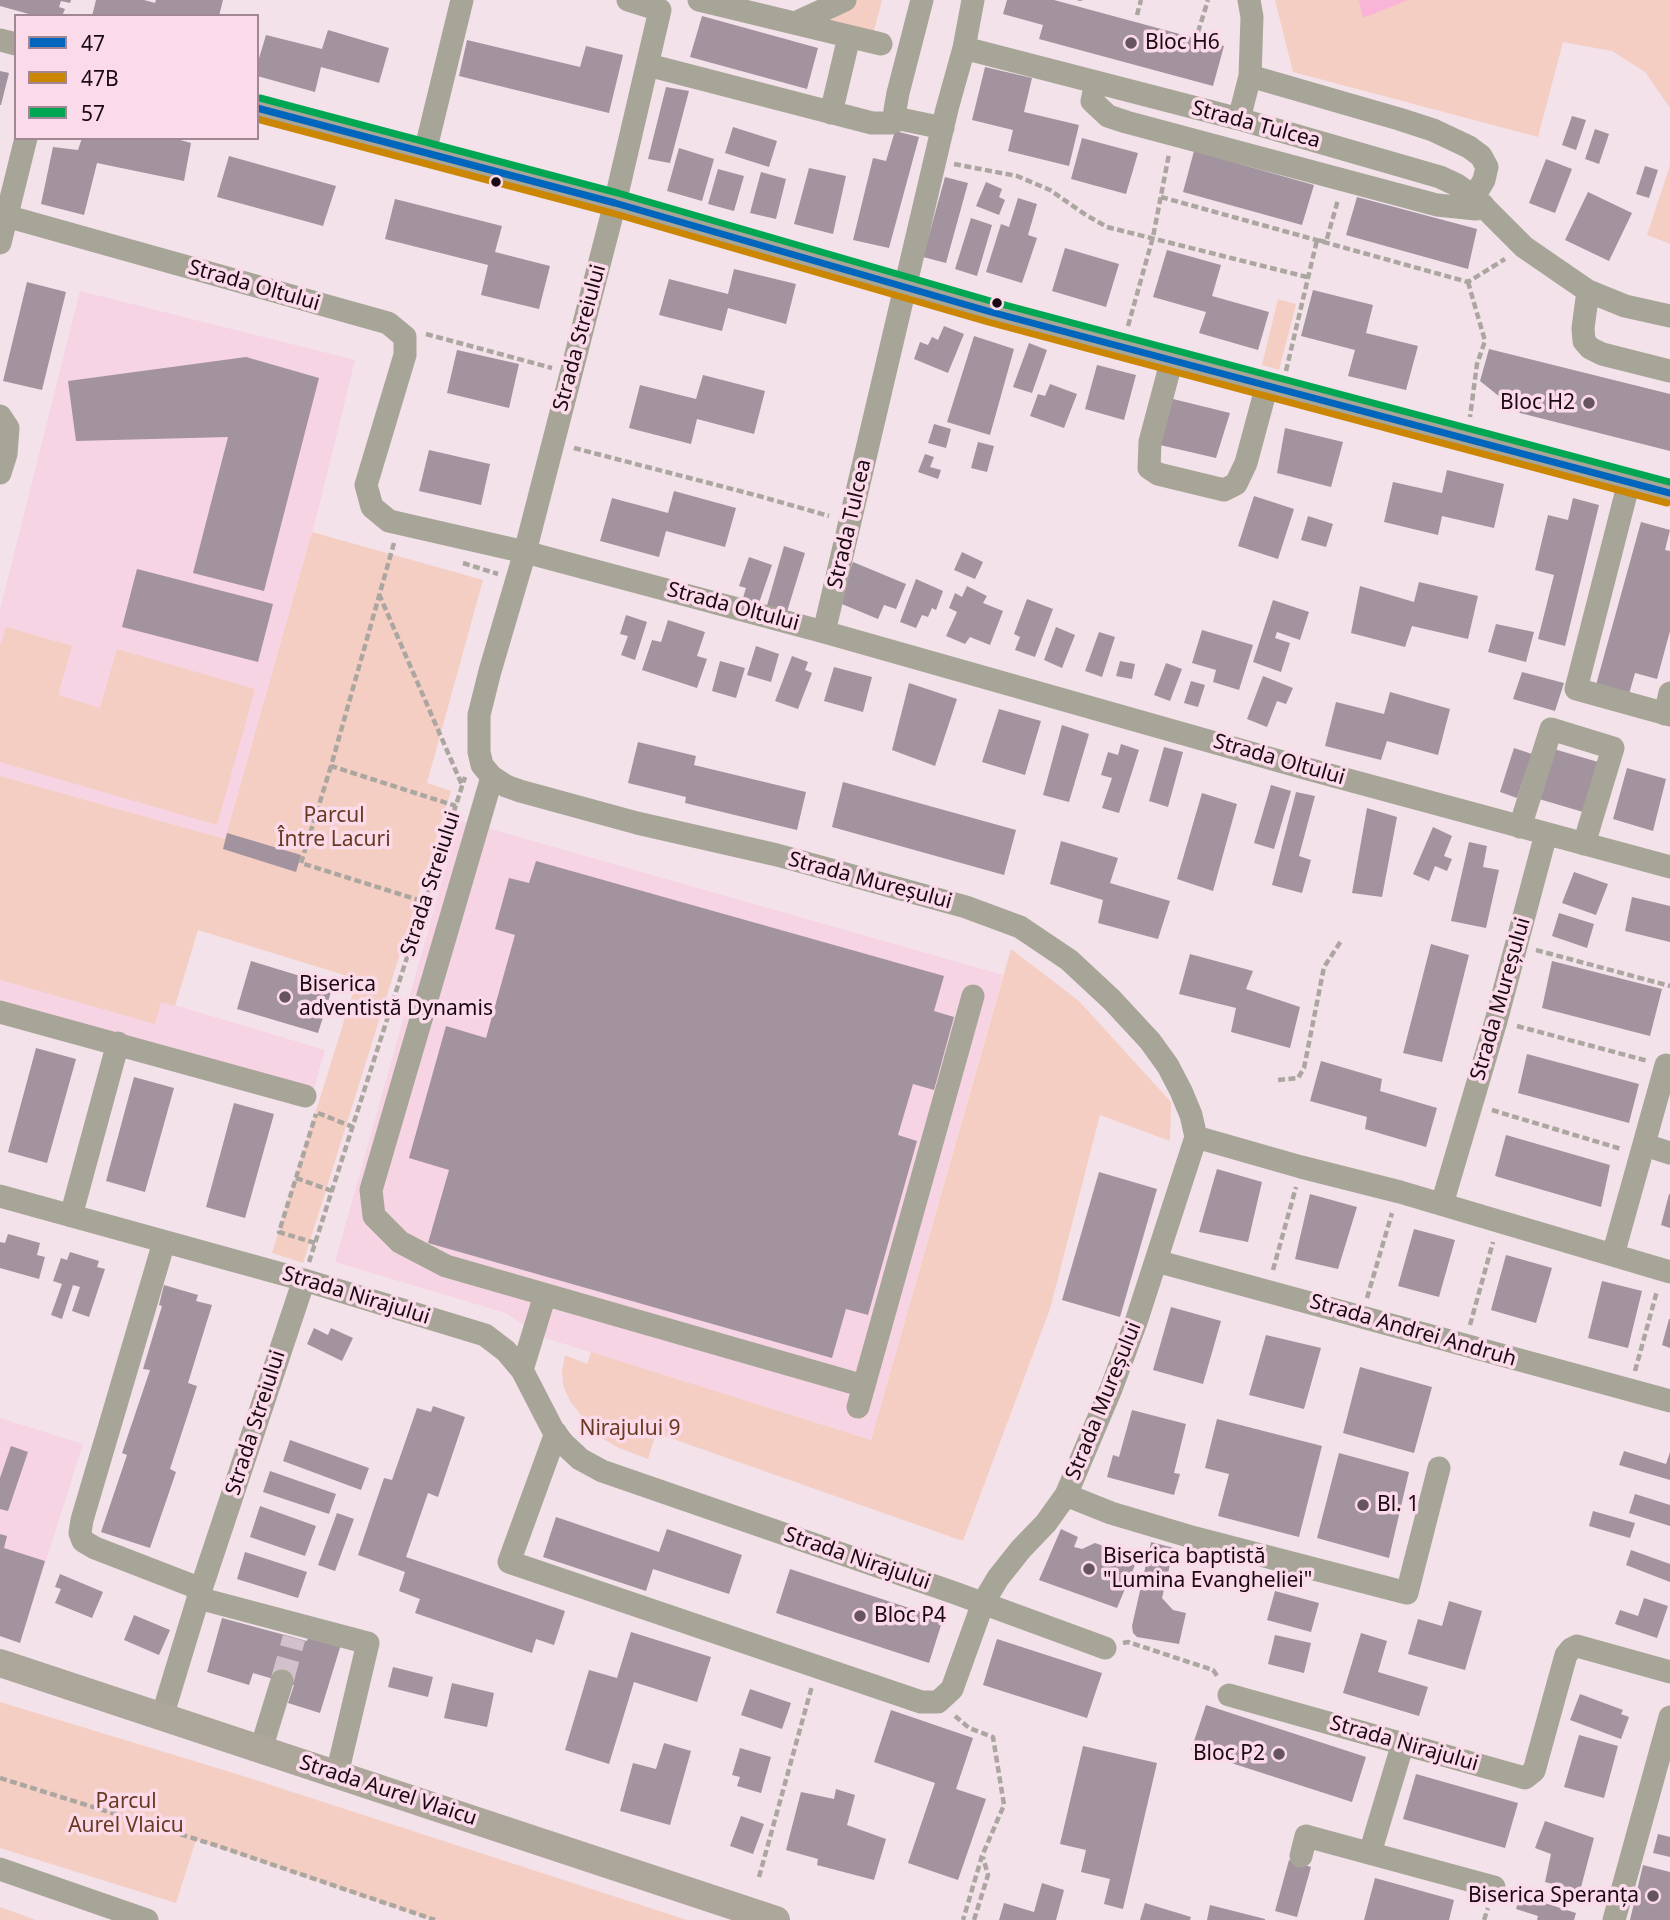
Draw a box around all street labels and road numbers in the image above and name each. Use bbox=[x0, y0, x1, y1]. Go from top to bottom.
street label: Strada Tulcea bbox=[1189, 96, 1323, 154]
street label: Strada Oltului bbox=[185, 255, 323, 317]
street label: Strada Streiului bbox=[548, 262, 612, 414]
street label: Strada Tulcea bbox=[823, 457, 877, 591]
street label: Strada Oltului bbox=[664, 577, 802, 637]
street label: Strada Oltului bbox=[1210, 729, 1348, 791]
street label: Strada Streiului bbox=[396, 808, 466, 960]
street label: Strada Mureșului bbox=[785, 847, 955, 915]
street label: Strada Mureșului bbox=[1466, 915, 1536, 1083]
street label: Strada Nirajului bbox=[279, 1262, 433, 1330]
street label: Strada Andrei Andruh bbox=[1307, 1289, 1519, 1373]
street label: Strada Mureșului bbox=[1061, 1318, 1147, 1484]
street label: Strada Streiului bbox=[221, 1347, 291, 1499]
street label: Strada Nirajului bbox=[781, 1522, 933, 1596]
street label: Strada Nirajului bbox=[1327, 1711, 1481, 1777]
street label: Strada Aurel Vlaicu bbox=[296, 1750, 480, 1832]

